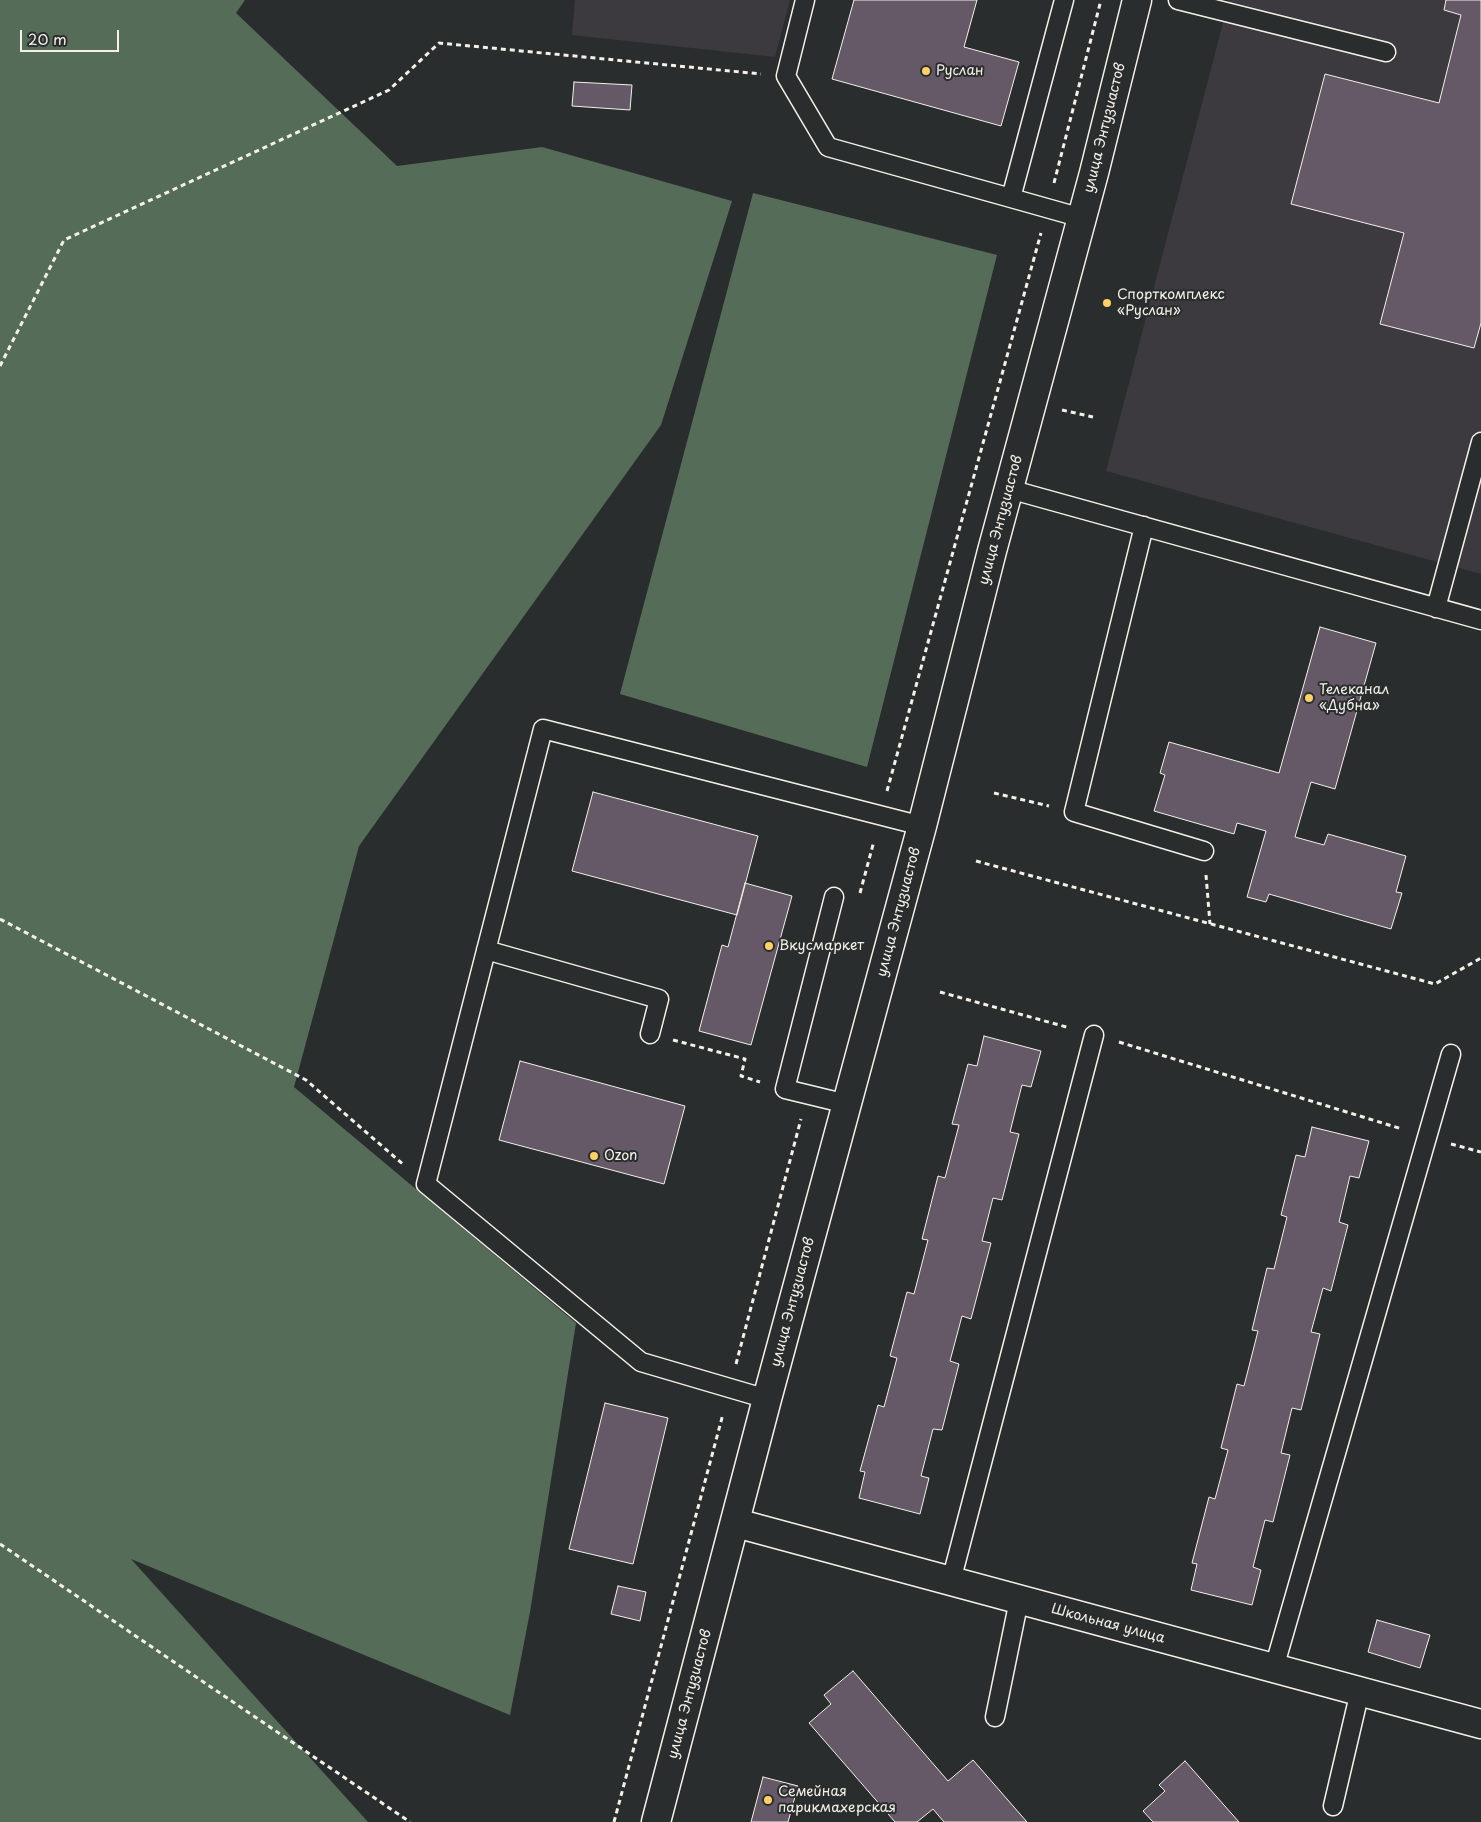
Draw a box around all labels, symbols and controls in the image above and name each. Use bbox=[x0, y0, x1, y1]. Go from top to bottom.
scale bar bbox=[22, 20, 121, 52]
text: 20 m bbox=[28, 27, 67, 50]
street label: улица Энтузиастов bbox=[1081, 61, 1129, 195]
place label: Руслан bbox=[936, 63, 983, 79]
marker: Руслан bbox=[920, 65, 932, 77]
place label: Спорткомплекс «Руслан» bbox=[1117, 287, 1225, 320]
marker: Спорткомплекс «Руслан» bbox=[1101, 297, 1113, 309]
street label: улица Энтузиастов bbox=[976, 453, 1026, 587]
place label: Телеканал «Дубна» bbox=[1319, 682, 1389, 714]
marker: Телеканал «Дубна» bbox=[1303, 692, 1315, 704]
street label: улица Энтузиастов bbox=[874, 845, 924, 979]
place label: Вкусмаркет bbox=[779, 938, 864, 954]
marker: Вкусмаркет bbox=[763, 940, 775, 952]
place label: Ozon bbox=[604, 1148, 637, 1164]
marker: Ozon bbox=[588, 1150, 600, 1162]
street label: улица Энтузиастов bbox=[768, 1235, 818, 1369]
street label: Школьная улица bbox=[1049, 1601, 1167, 1647]
street label: улица Энтузиастов bbox=[665, 1627, 715, 1761]
place label: Семейная парикмахерская bbox=[778, 1784, 896, 1816]
marker: Семейная парикмахерская bbox=[762, 1794, 774, 1806]

